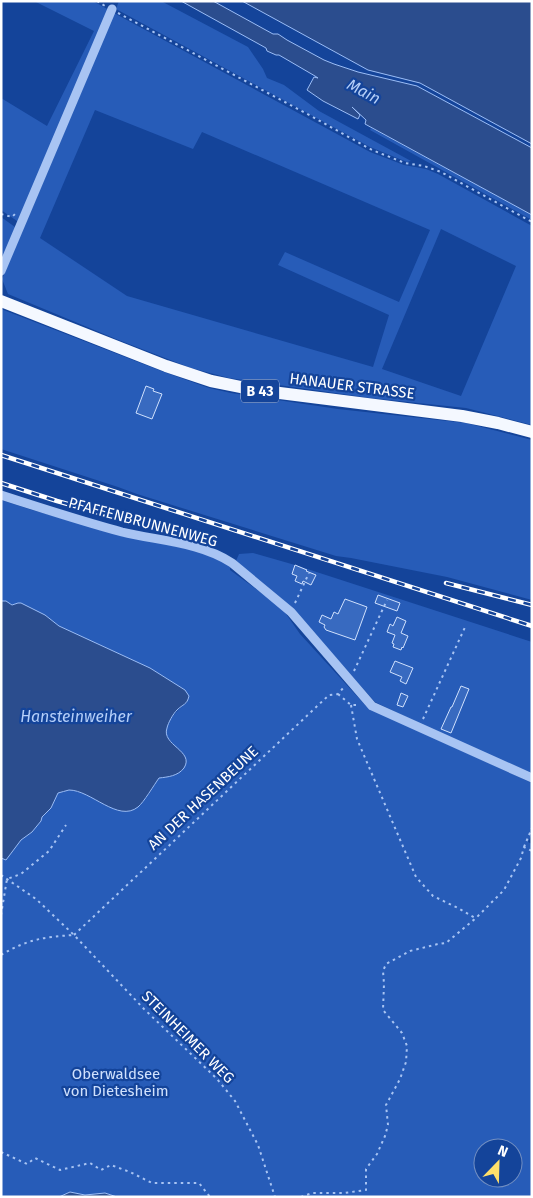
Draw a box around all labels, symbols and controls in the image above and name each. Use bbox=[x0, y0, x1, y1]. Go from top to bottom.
water label: Main bbox=[344, 75, 384, 108]
street label: HANAUER STRASSE bbox=[288, 369, 416, 403]
road number: B 43 bbox=[241, 380, 279, 402]
street label: PFAFFENBRUNNENWEG bbox=[67, 493, 219, 551]
water label: Hansteinweiher bbox=[20, 707, 133, 726]
street label: AN DER HASENBEUNE bbox=[144, 742, 262, 854]
street label: STEINHEIMER WEG bbox=[138, 987, 238, 1087]
park label: Oberwaldsee von Dietesheim bbox=[63, 1065, 169, 1100]
north arrow bbox=[473, 1138, 523, 1188]
text: N bbox=[495, 1142, 510, 1161]

